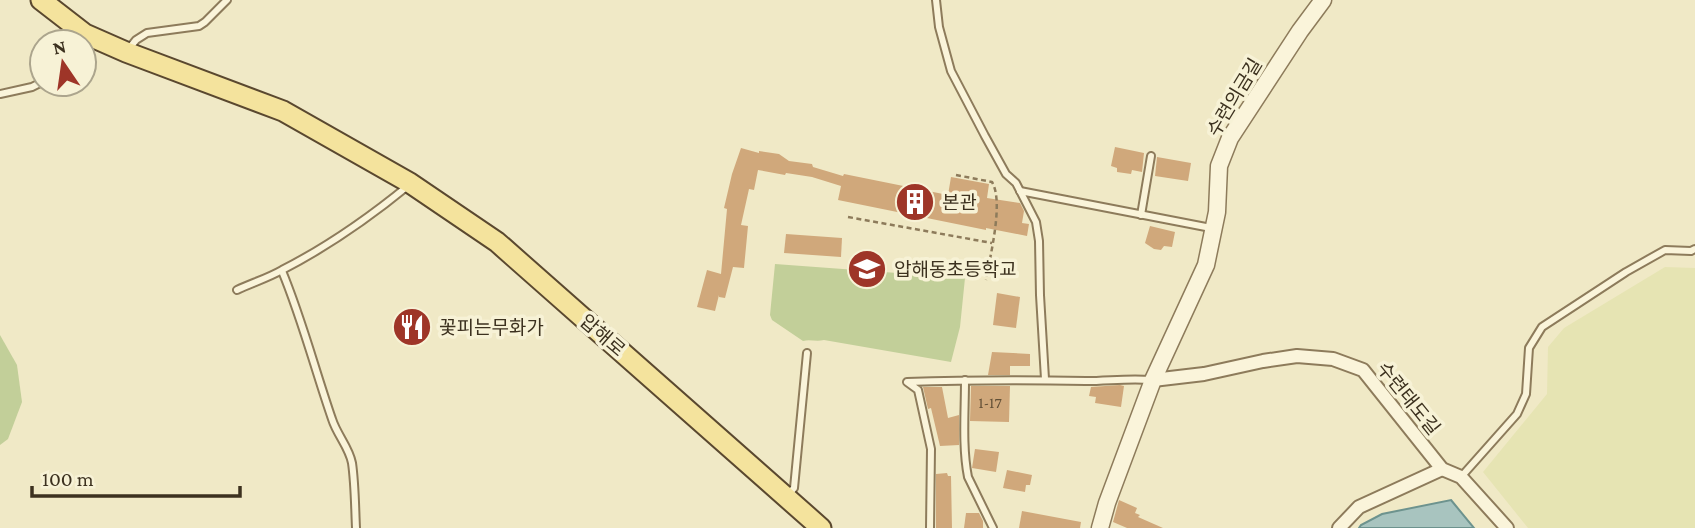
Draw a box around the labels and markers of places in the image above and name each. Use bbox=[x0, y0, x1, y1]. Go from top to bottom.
building icon: 본관 bbox=[894, 181, 936, 223]
place label: 본관 bbox=[942, 192, 977, 213]
school or university icon: 압해동초등학교 bbox=[846, 248, 888, 290]
place label: 압해동초등학교 bbox=[894, 259, 1016, 280]
restaurant icon: 꽃피는무화가 bbox=[391, 306, 433, 348]
place label: 꽃피는무화가 bbox=[439, 317, 544, 338]

